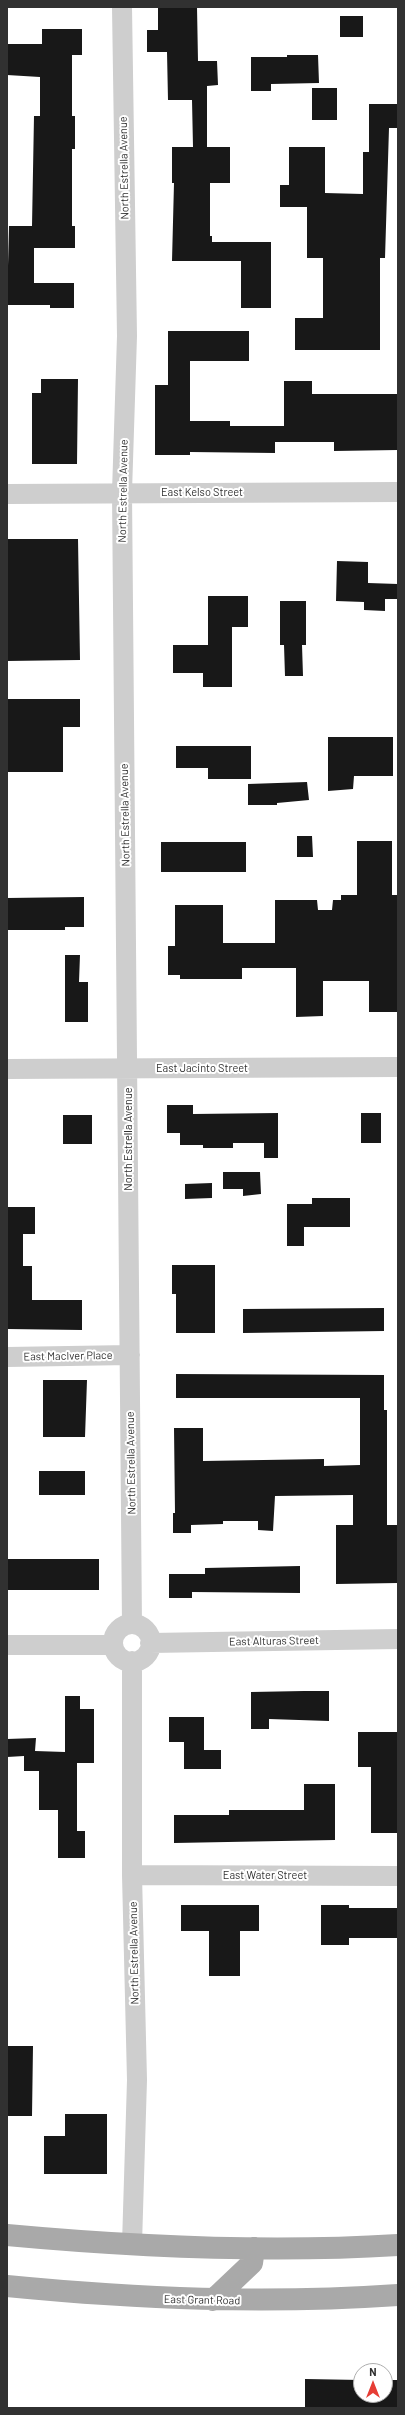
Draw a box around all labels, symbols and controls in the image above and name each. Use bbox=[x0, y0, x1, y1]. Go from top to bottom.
street label: North Estrella Avenue bbox=[116, 116, 132, 220]
street label: North Estrella Avenue bbox=[115, 439, 131, 543]
street label: East Kelso Street bbox=[161, 485, 243, 499]
street label: North Estrella Avenue bbox=[117, 763, 133, 867]
street label: East Jacinto Street bbox=[156, 1061, 248, 1075]
street label: North Estrella Avenue bbox=[121, 1087, 135, 1191]
street label: East MacIver Place bbox=[23, 1349, 113, 1363]
street label: North Estrella Avenue bbox=[123, 1411, 139, 1515]
street label: East Alturas Street bbox=[229, 1634, 319, 1648]
street label: East Water Street bbox=[223, 1868, 307, 1882]
street label: North Estrella Avenue bbox=[126, 1901, 142, 2005]
street label: East Grant Road bbox=[164, 2293, 240, 2307]
north arrow bbox=[353, 2363, 393, 2403]
text: N bbox=[369, 2365, 377, 2378]

